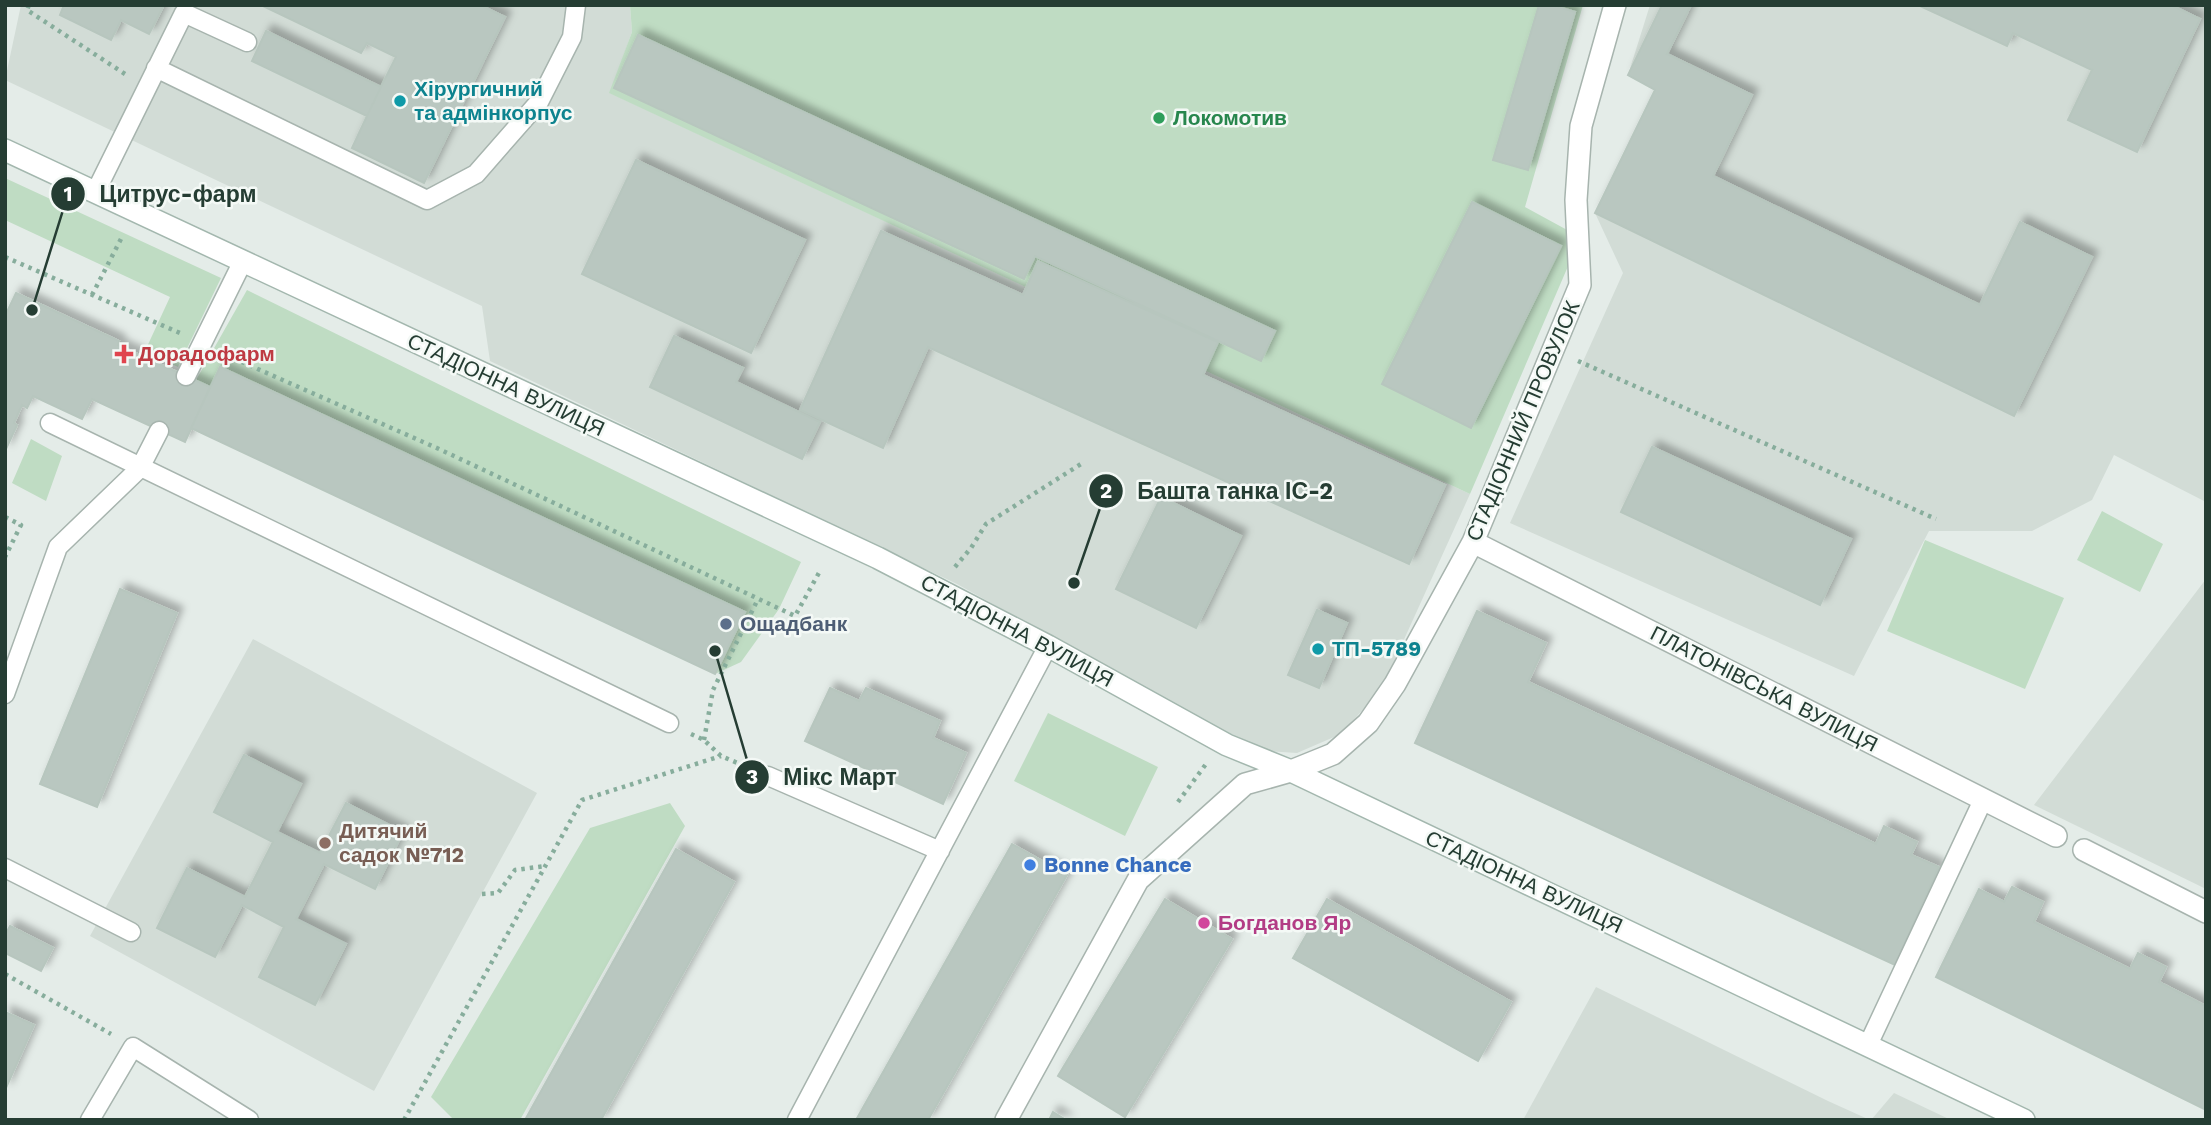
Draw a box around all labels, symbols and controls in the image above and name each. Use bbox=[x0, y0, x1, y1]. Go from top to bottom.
place label: Хірургичний та адмінкорпус bbox=[414, 76, 573, 125]
marker: Хірургичний та адмінкорпус bbox=[392, 93, 408, 109]
place label: Локомотив bbox=[1173, 105, 1287, 130]
marker: Локомотив bbox=[1151, 110, 1167, 126]
callout: Цитрус-фарм bbox=[51, 172, 271, 216]
text: 1 bbox=[63, 181, 73, 206]
text: Цитрус-фарм bbox=[100, 181, 256, 208]
street label: СТАДІОННИЙ ПРОВУЛОК bbox=[1461, 296, 1585, 545]
street label: СТАДІОННА ВУЛИЦЯ bbox=[404, 328, 609, 441]
place label: Дорадофарм bbox=[138, 341, 275, 366]
marker: Дорадофарм bbox=[116, 346, 132, 362]
callout: Башта танка ІС-2 bbox=[1088, 469, 1347, 513]
text: 2 bbox=[1100, 478, 1112, 503]
text: Башта танка ІС-2 bbox=[1137, 478, 1333, 505]
street label: СТАДІОННА ВУЛИЦЯ bbox=[917, 569, 1118, 692]
place label: Ощадбанк bbox=[740, 611, 848, 636]
marker: Ощадбанк bbox=[718, 616, 734, 632]
street label: ПЛАТОНІВСЬКА ВУЛИЦЯ bbox=[1646, 620, 1882, 757]
place label: ТП-5789 bbox=[1332, 636, 1421, 661]
marker: ТП-5789 bbox=[1310, 641, 1326, 657]
callout: Мікс Март bbox=[734, 755, 911, 799]
text: 3 bbox=[746, 764, 758, 789]
text: Мікс Март bbox=[783, 764, 897, 791]
place label: Дитячий садок №712 bbox=[339, 818, 464, 867]
street label: СТАДІОННА ВУЛИЦЯ bbox=[1422, 825, 1627, 938]
marker: Дитячий садок №712 bbox=[317, 835, 333, 851]
place label: Bonne Chance bbox=[1044, 852, 1192, 877]
marker: Bonne Chance bbox=[1022, 857, 1038, 873]
place label: Богданов Яр bbox=[1218, 910, 1351, 935]
marker: Богданов Яр bbox=[1196, 915, 1212, 931]

